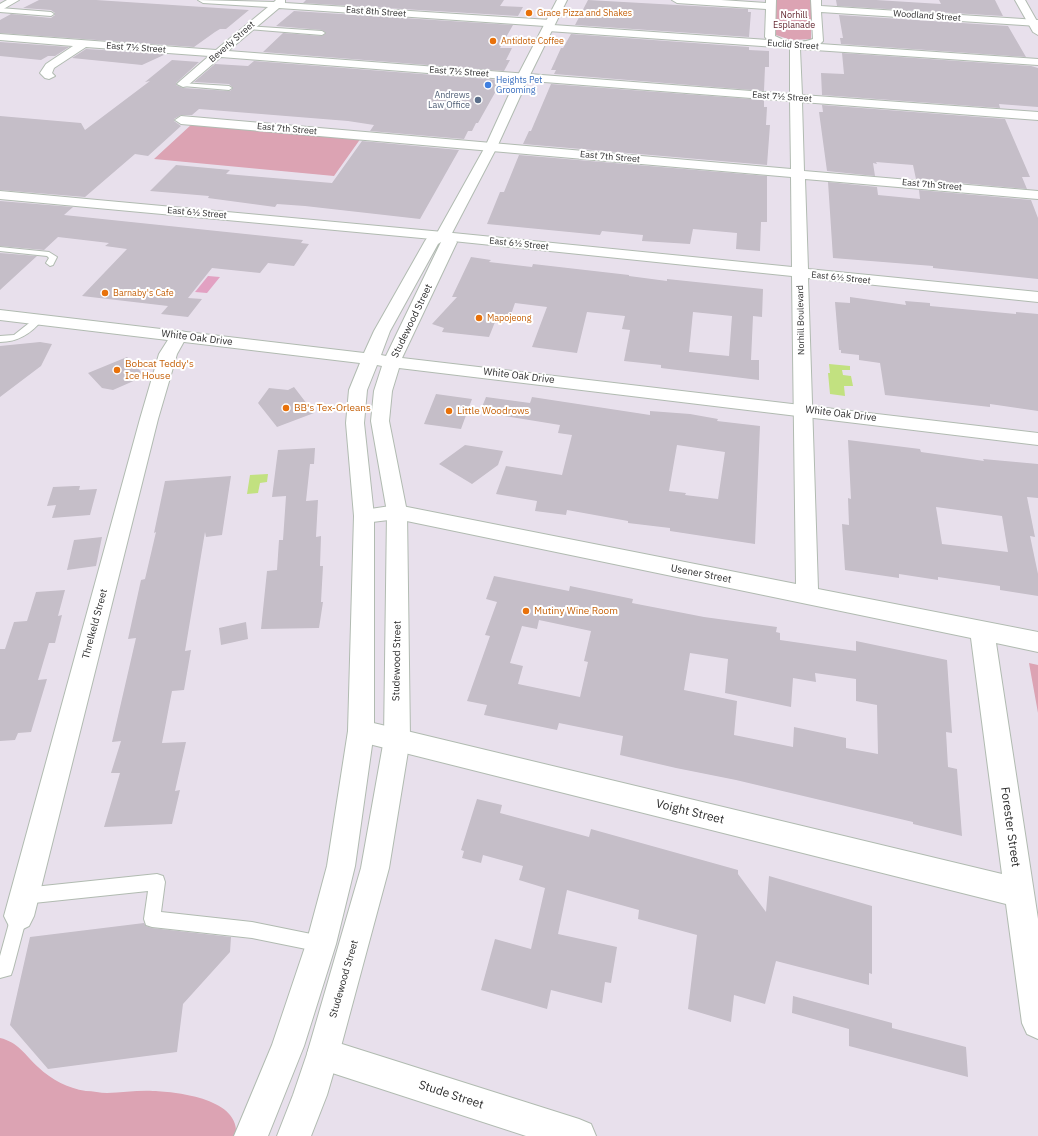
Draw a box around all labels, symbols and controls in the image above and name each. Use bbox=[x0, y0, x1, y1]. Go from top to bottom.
street label: East 8th Street bbox=[346, 5, 406, 19]
marker: Grace Pizza and Shakes bbox=[524, 8, 534, 18]
place label: Grace Pizza and Shakes bbox=[537, 8, 632, 18]
street label: Woodland Street bbox=[893, 8, 961, 24]
park label: Norhill Esplanade bbox=[773, 10, 815, 31]
street label: Beverly Street bbox=[207, 19, 257, 65]
marker: Antidote Coffee bbox=[488, 36, 498, 46]
place label: Antidote Coffee bbox=[501, 36, 564, 46]
street label: Euclid Street bbox=[767, 38, 819, 52]
street label: East 7½ Street bbox=[106, 41, 166, 55]
street label: East 7½ Street bbox=[429, 65, 489, 79]
place label: Heights Pet Grooming bbox=[496, 75, 542, 96]
marker: Heights Pet Grooming bbox=[483, 80, 493, 90]
place label: Andrews Law Office bbox=[428, 90, 470, 111]
street label: East 7½ Street bbox=[752, 90, 812, 104]
marker: Andrews Law Office bbox=[473, 95, 483, 105]
street label: East 7th Street bbox=[257, 121, 317, 137]
street label: East 7th Street bbox=[580, 149, 640, 165]
street label: East 7th Street bbox=[902, 177, 962, 193]
street label: East 6½ Street bbox=[167, 205, 227, 221]
street label: East 6½ Street bbox=[489, 236, 549, 252]
street label: East 6½ Street bbox=[811, 270, 871, 286]
street label: Studewood Street bbox=[389, 282, 435, 360]
street label: Norhill Boulevard bbox=[795, 285, 807, 355]
marker: Barnaby's Cafe bbox=[100, 288, 110, 298]
place label: Barnaby's Cafe bbox=[113, 288, 174, 298]
marker: Mapojeong bbox=[474, 313, 484, 323]
place label: Mapojeong bbox=[487, 313, 531, 323]
street label: White Oak Drive bbox=[161, 328, 233, 348]
place label: Bobcat Teddy's Ice House bbox=[125, 358, 194, 382]
marker: Bobcat Teddy's Ice House bbox=[112, 365, 122, 375]
street label: White Oak Drive bbox=[483, 366, 555, 386]
place label: BB's Tex-Orleans bbox=[294, 402, 371, 414]
marker: BB's Tex-Orleans bbox=[281, 403, 291, 413]
street label: White Oak Drive bbox=[805, 404, 877, 424]
place label: Little Woodrows bbox=[457, 405, 529, 417]
marker: Little Woodrows bbox=[444, 406, 454, 416]
street label: Usener Street bbox=[670, 562, 732, 586]
street label: Threlkeld Street bbox=[80, 588, 110, 660]
place label: Mutiny Wine Room bbox=[534, 605, 618, 617]
marker: Mutiny Wine Room bbox=[521, 606, 531, 616]
street label: Studewood Street bbox=[390, 621, 404, 701]
street label: Forester Street bbox=[997, 786, 1023, 868]
street label: Voight Street bbox=[654, 797, 726, 827]
street label: Studewood Street bbox=[327, 939, 361, 1019]
street label: Stude Street bbox=[417, 1078, 485, 1112]

